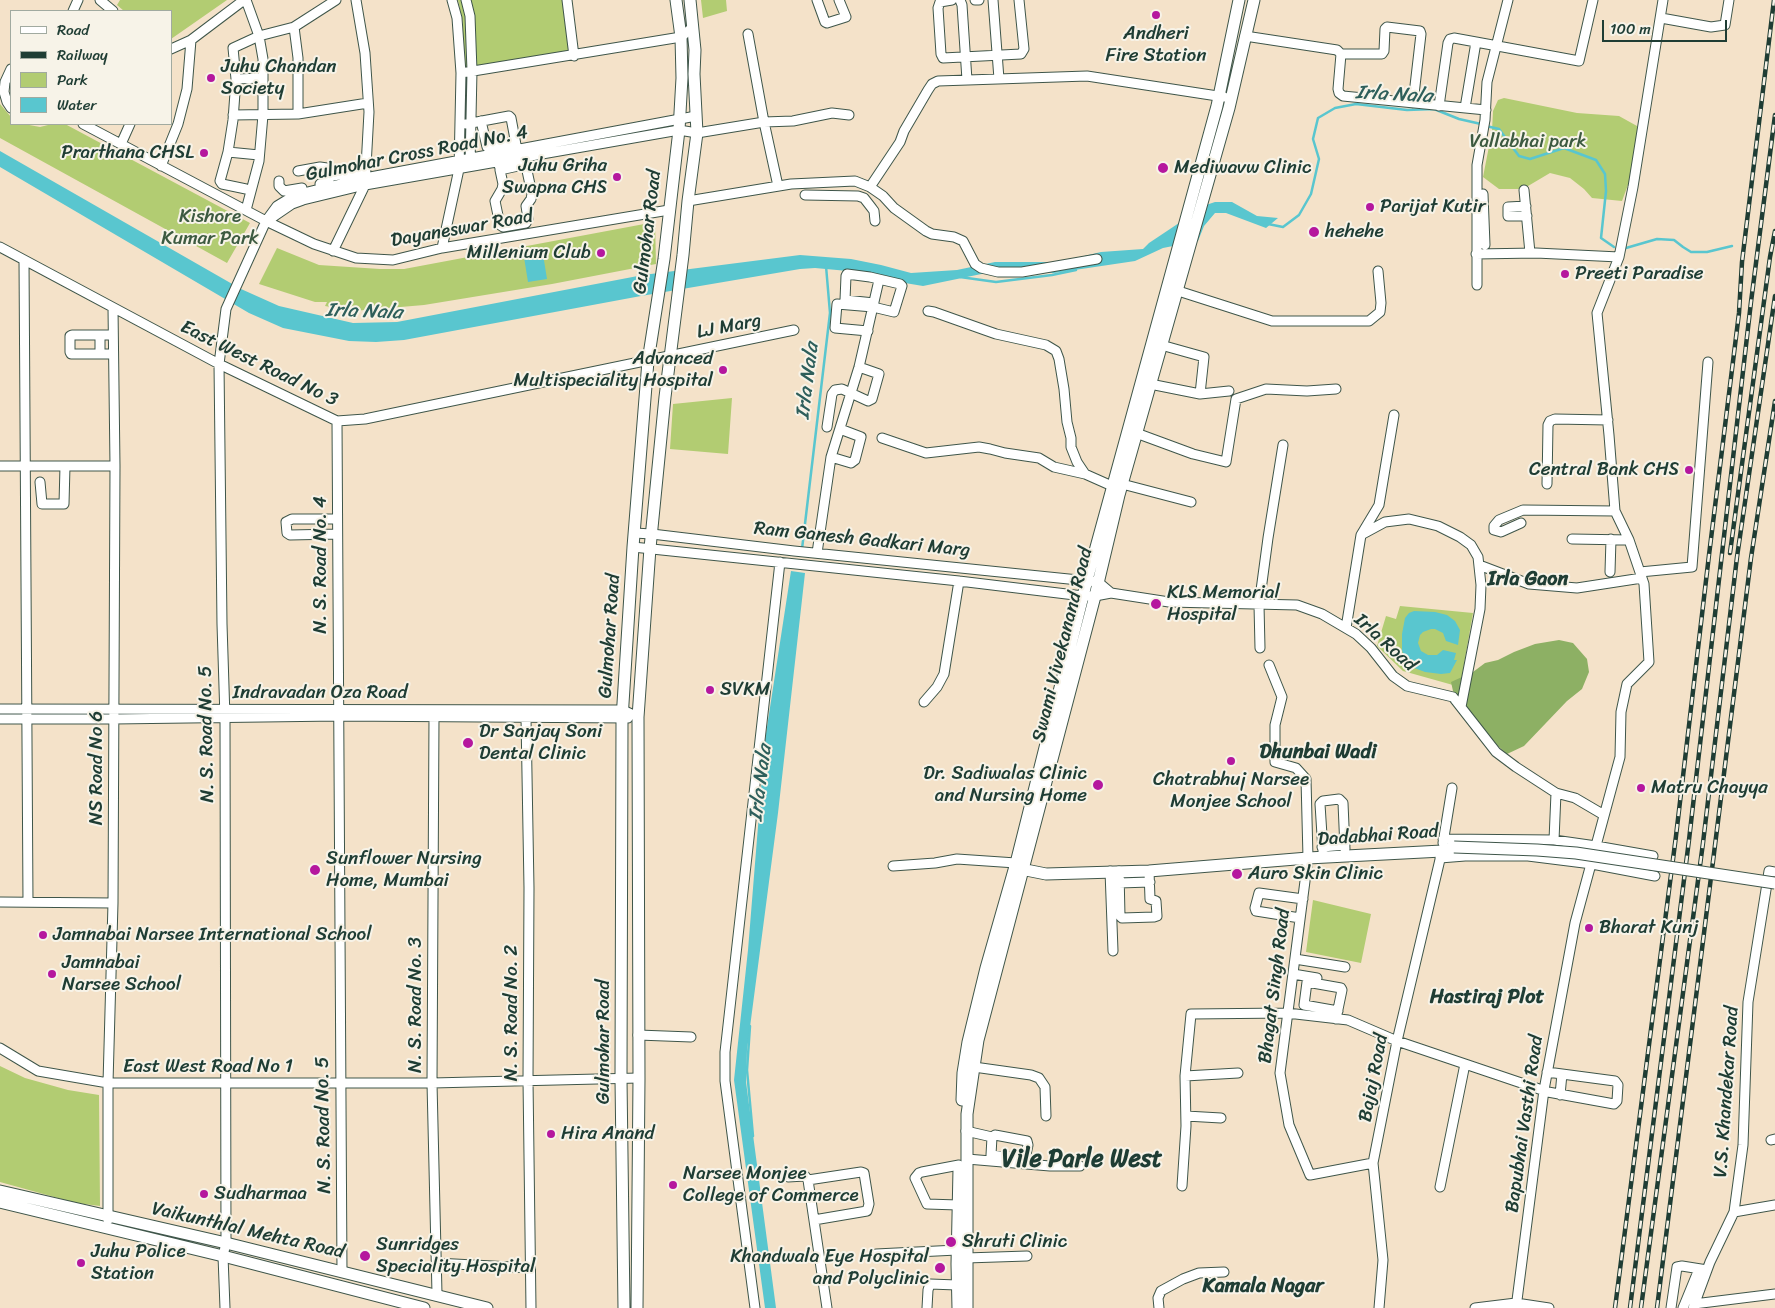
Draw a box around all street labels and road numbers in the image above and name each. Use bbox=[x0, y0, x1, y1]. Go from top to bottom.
street label: Gulmohar Cross Road No. 4 bbox=[304, 121, 530, 187]
street label: Gulmohar Road bbox=[629, 169, 667, 295]
street label: Dayaneswar Road bbox=[389, 205, 535, 253]
street label: LJ Marg bbox=[695, 310, 763, 344]
street label: East West Road No 3 bbox=[177, 316, 341, 412]
street label: N. S. Road No. 4 bbox=[310, 496, 332, 634]
street label: Ram Ganesh Gadkari Marg bbox=[753, 517, 971, 563]
street label: Swami Vivekanand Road bbox=[1028, 545, 1098, 745]
street label: Gulmohar Road bbox=[594, 573, 626, 699]
street label: Irla Road bbox=[1349, 609, 1421, 677]
street label: N. S. Road No. 5 bbox=[194, 665, 220, 803]
street label: Indravadan Oza Road bbox=[233, 682, 407, 704]
street label: NS Road No 6 bbox=[86, 711, 108, 825]
street label: Dadabhai Road bbox=[1317, 820, 1439, 852]
street label: Bhagat Singh Road bbox=[1254, 907, 1296, 1065]
street label: N. S. Road No. 3 bbox=[405, 937, 427, 1073]
street label: N. S. Road No. 2 bbox=[501, 945, 523, 1081]
street label: Gulmohar Road bbox=[593, 980, 615, 1104]
street label: V.S. Khandekar Road bbox=[1710, 1005, 1744, 1179]
street label: Bajaj Road bbox=[1354, 1032, 1394, 1124]
street label: Bapubhai Vasthi Road bbox=[1501, 1034, 1549, 1214]
street label: East West Road No 1 bbox=[123, 1056, 293, 1078]
street label: N. S. Road No. 5 bbox=[311, 1056, 337, 1194]
street label: Vaikunthlal Mehta Road bbox=[150, 1198, 346, 1264]

